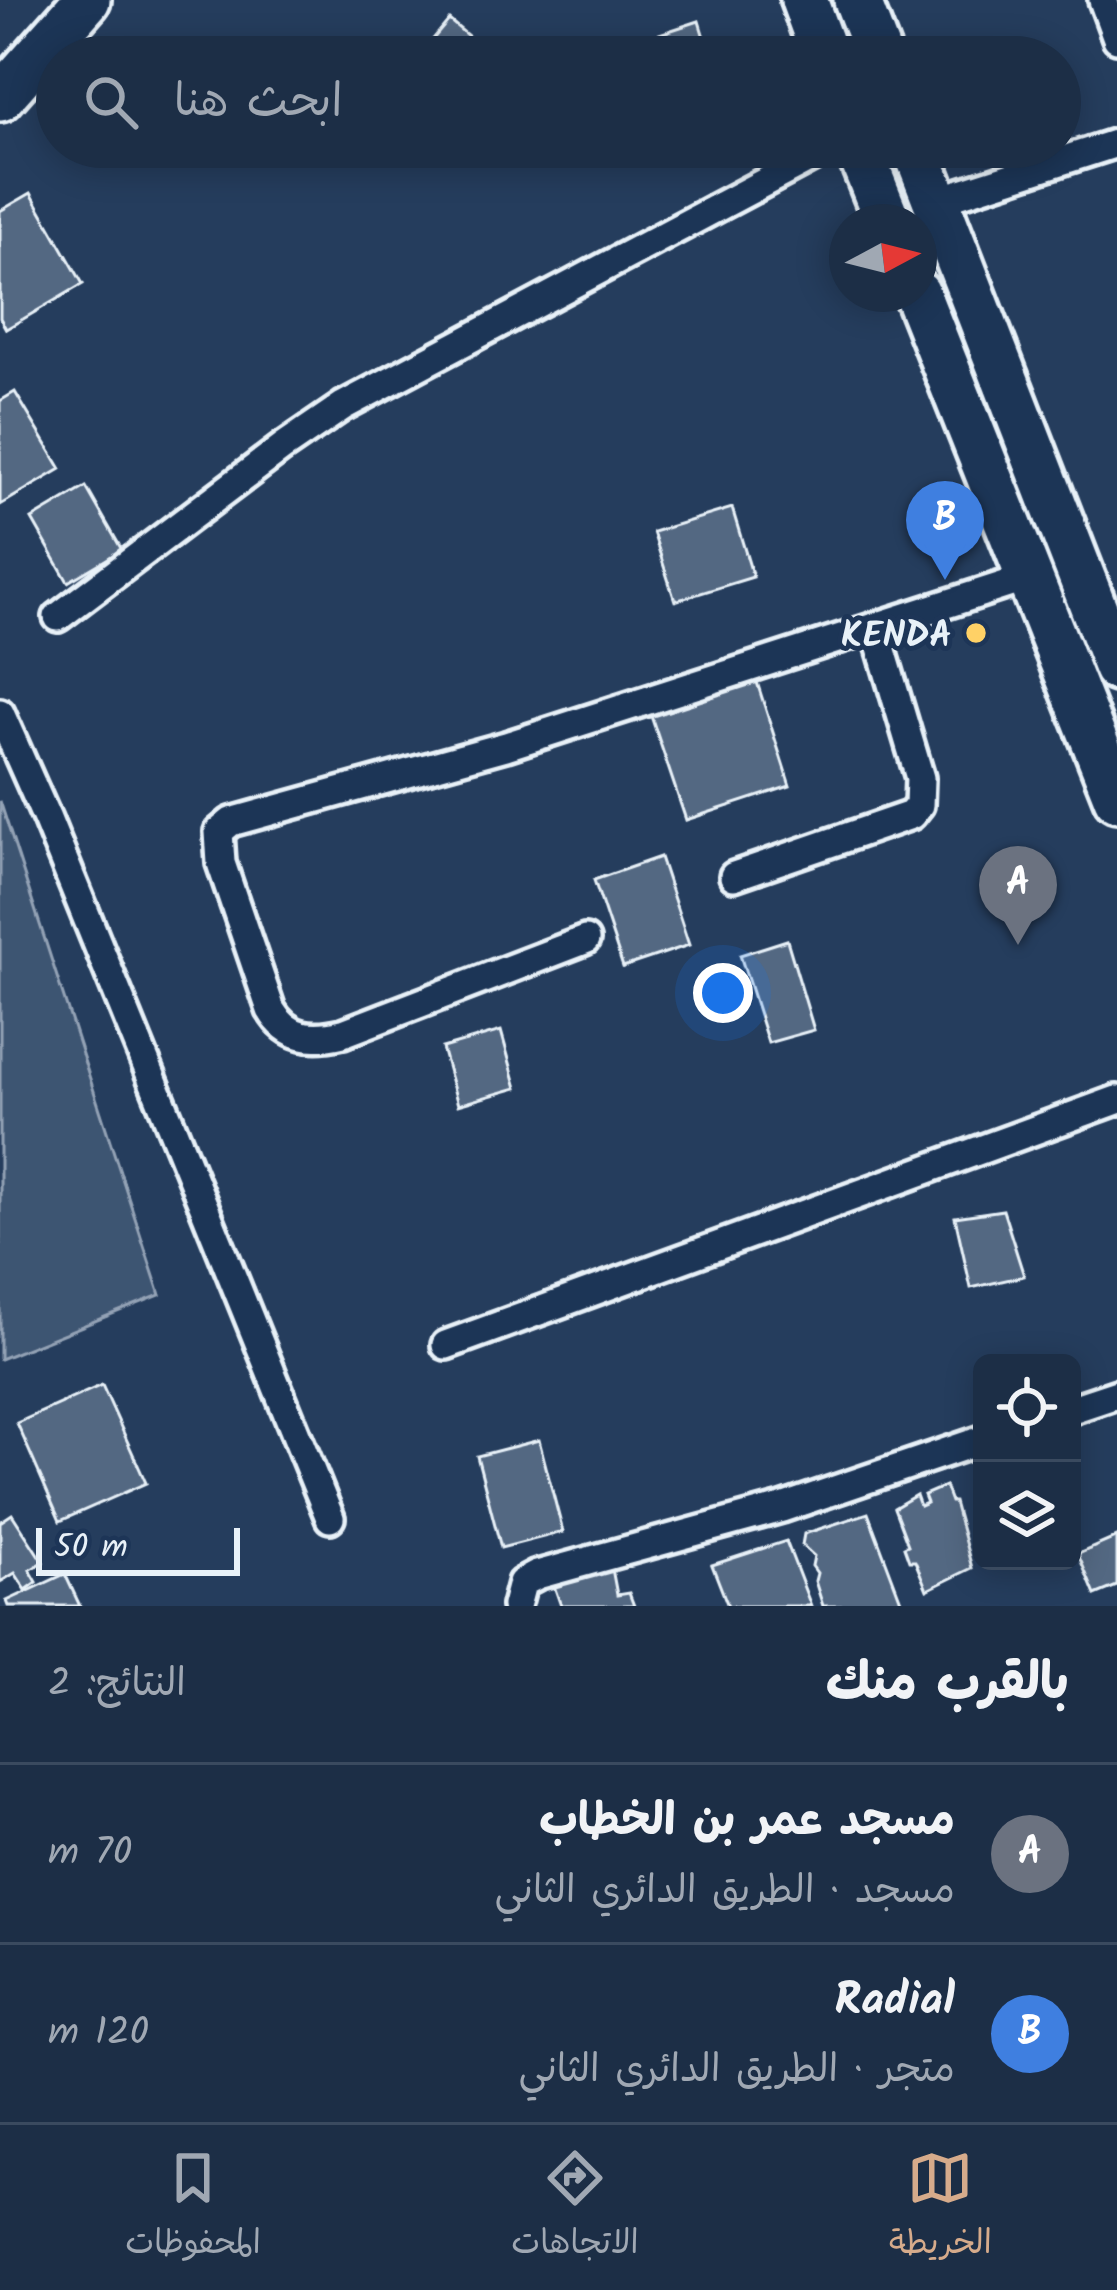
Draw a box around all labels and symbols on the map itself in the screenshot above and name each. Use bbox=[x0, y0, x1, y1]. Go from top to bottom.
north arrow bbox=[829, 204, 937, 312]
pin: B bbox=[906, 481, 984, 580]
place label: KENDA bbox=[841, 608, 952, 665]
marker: KENDA bbox=[963, 620, 989, 646]
pin: A bbox=[979, 846, 1057, 945]
your location bbox=[693, 963, 753, 1023]
scale bar bbox=[36, 1522, 240, 1575]

